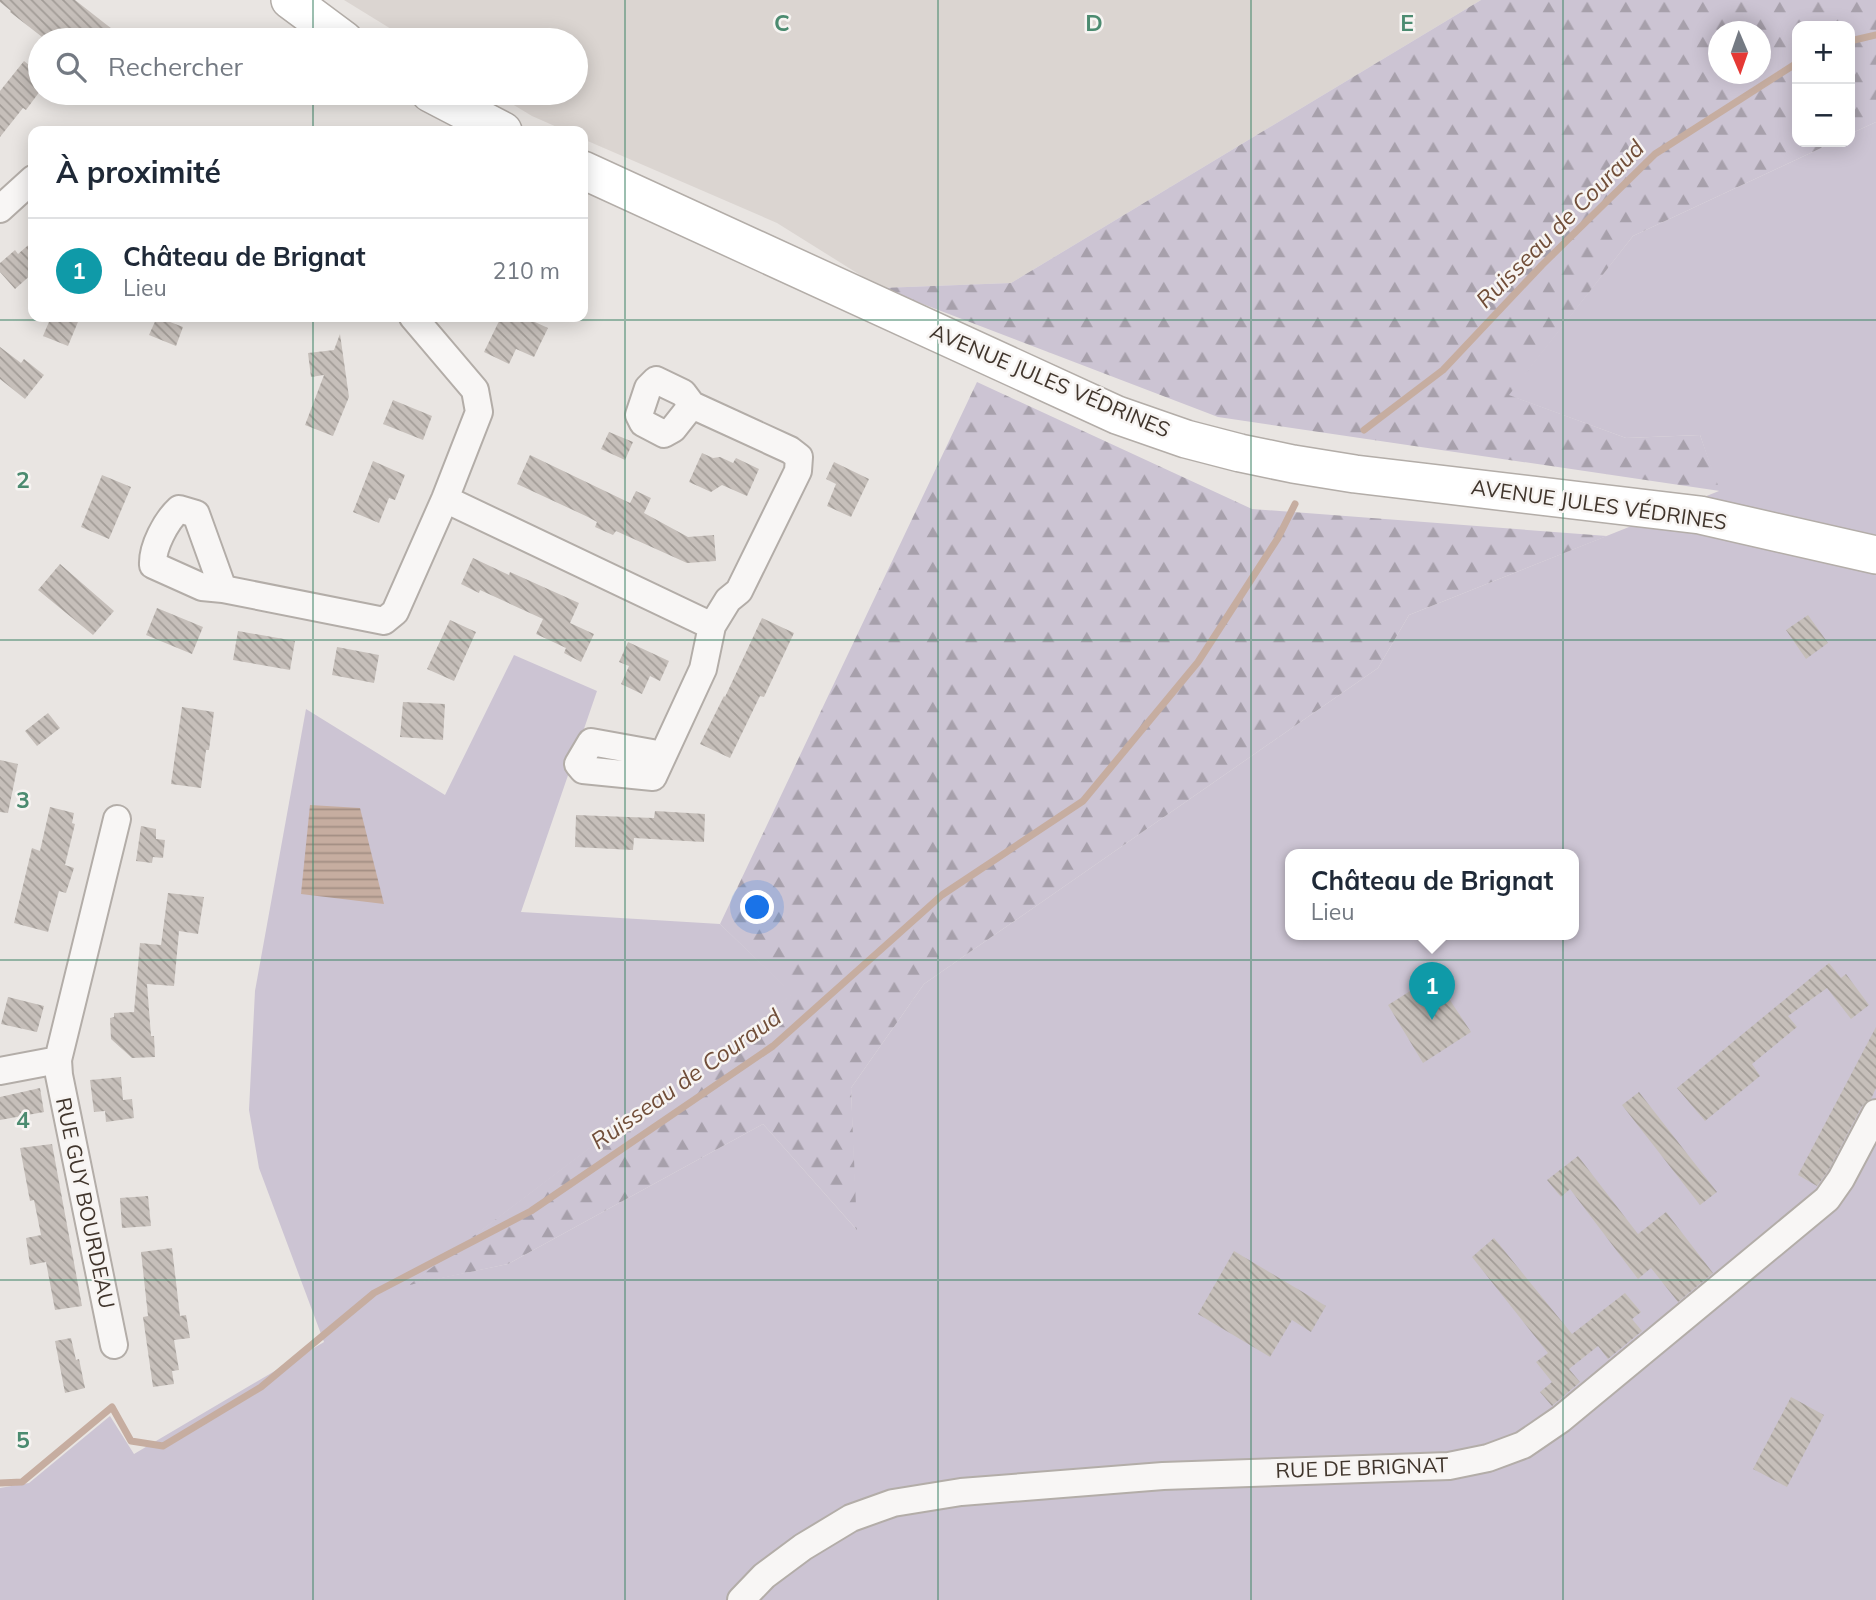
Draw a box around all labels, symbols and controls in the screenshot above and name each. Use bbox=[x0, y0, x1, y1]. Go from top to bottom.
text: C bbox=[774, 8, 790, 37]
text: D bbox=[1085, 8, 1103, 37]
text: E bbox=[1400, 8, 1414, 37]
north arrow bbox=[1708, 21, 1771, 84]
map controls bbox=[1792, 21, 1855, 147]
button: + bbox=[1792, 21, 1855, 84]
search box bbox=[28, 28, 588, 105]
icon: search bbox=[52, 48, 90, 86]
text: Rechercher bbox=[108, 50, 243, 83]
button: − bbox=[1792, 84, 1855, 147]
water label: Ruisseau de Couraud bbox=[1470, 133, 1650, 314]
text: À proximité bbox=[56, 153, 221, 191]
text: Château de Brignat bbox=[123, 240, 366, 273]
text: 1 bbox=[72, 256, 86, 285]
text: 210 m bbox=[492, 256, 560, 285]
text: Lieu bbox=[123, 273, 167, 302]
street label: AVENUE JULES VÉDRINES bbox=[927, 318, 1174, 442]
text: 2 bbox=[16, 465, 30, 494]
street label: AVENUE JULES VÉDRINES bbox=[1470, 473, 1729, 535]
text: 3 bbox=[16, 785, 30, 814]
popup bbox=[1285, 849, 1579, 940]
text: Château de Brignat bbox=[1311, 864, 1553, 897]
your location bbox=[740, 890, 774, 924]
text: Lieu bbox=[1311, 897, 1355, 926]
pin: 1 bbox=[1409, 962, 1455, 1020]
water label: Ruisseau de Couraud bbox=[585, 1002, 787, 1155]
street label: RUE GUY BOURDEAU bbox=[51, 1095, 121, 1311]
text: 4 bbox=[16, 1105, 30, 1134]
text: 5 bbox=[16, 1425, 30, 1454]
street label: RUE DE BRIGNAT bbox=[1275, 1451, 1449, 1483]

